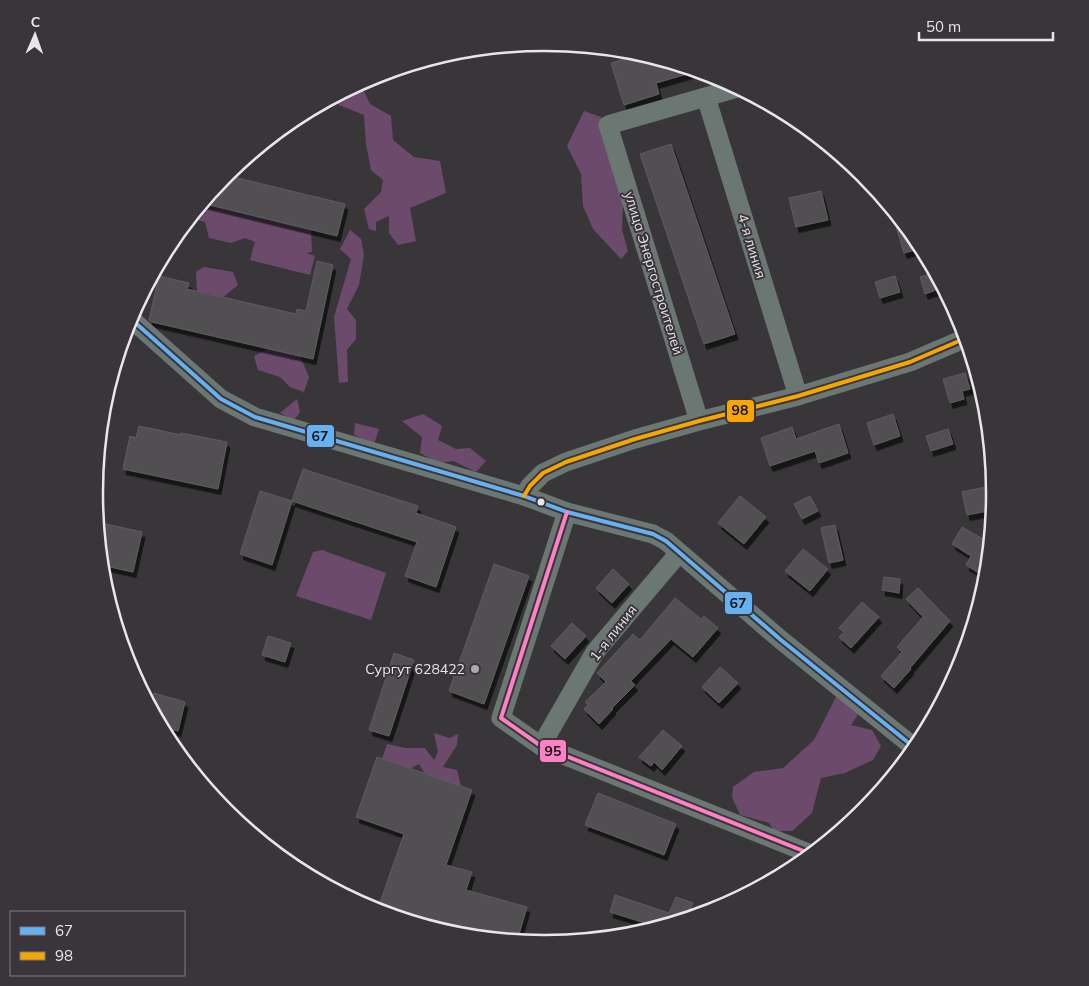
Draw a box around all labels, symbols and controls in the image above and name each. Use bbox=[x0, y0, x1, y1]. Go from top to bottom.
north arrow bbox=[10, 10, 60, 60]
scale bar bbox=[919, 10, 1053, 42]
text: С bbox=[30, 13, 41, 31]
text: 50 m bbox=[926, 17, 961, 36]
street label: улица Энергостроителей bbox=[621, 189, 687, 357]
street label: 4-я линия bbox=[734, 211, 770, 281]
line badge: 98 bbox=[726, 399, 755, 423]
text: 98 bbox=[732, 401, 748, 419]
line badge: 67 bbox=[306, 424, 335, 448]
text: 67 bbox=[312, 427, 328, 445]
unlabelled marker bbox=[536, 497, 546, 507]
line badge: 67 bbox=[724, 591, 753, 615]
text: 67 bbox=[730, 594, 746, 612]
street label: 1-я линия bbox=[585, 601, 641, 665]
place label: Сургут 628422 bbox=[365, 660, 465, 678]
marker: Сургут 628422 bbox=[469, 663, 481, 675]
line badge: 95 bbox=[539, 739, 567, 763]
text: 95 bbox=[545, 742, 561, 760]
legend bbox=[10, 911, 185, 976]
text: 67 bbox=[55, 921, 73, 940]
text: 98 bbox=[55, 946, 73, 965]

